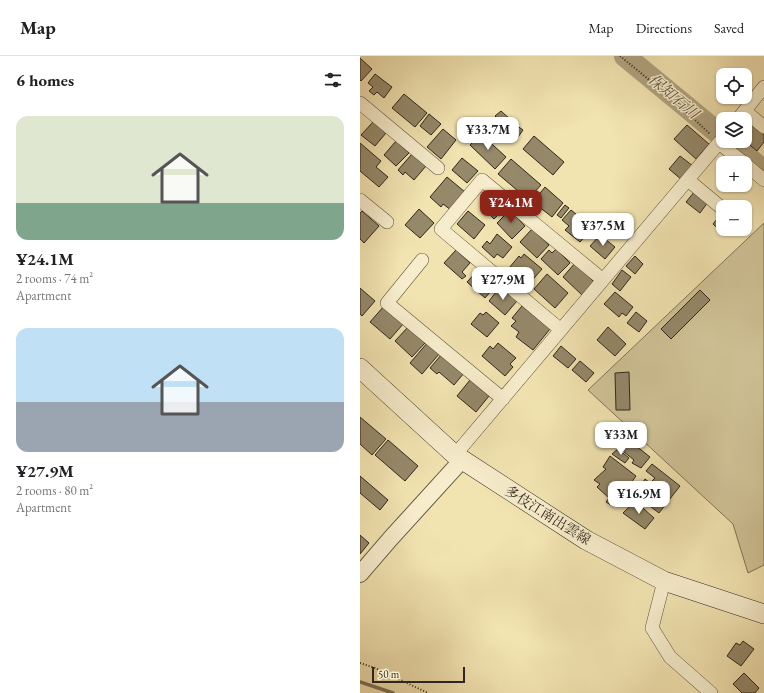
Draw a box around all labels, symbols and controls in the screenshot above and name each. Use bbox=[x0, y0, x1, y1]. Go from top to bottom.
text: Map bbox=[20, 15, 56, 40]
text: Map bbox=[588, 19, 614, 37]
text: Directions bbox=[636, 19, 692, 37]
text: Saved bbox=[714, 19, 744, 37]
map controls bbox=[716, 68, 752, 236]
button: locate bbox=[716, 68, 752, 104]
text: 6 homes bbox=[16, 69, 74, 91]
icon: filters bbox=[322, 69, 344, 91]
water label: 保知石川 bbox=[645, 69, 705, 124]
button: layers bbox=[716, 112, 752, 148]
pin: ¥33.7M bbox=[455, 117, 521, 151]
text: ¥33.7M bbox=[466, 121, 510, 138]
icon: home bbox=[144, 142, 216, 214]
button: + bbox=[716, 156, 752, 192]
pin: ¥24.1M bbox=[478, 190, 544, 224]
text: ¥24.1M bbox=[489, 194, 533, 211]
button: − bbox=[716, 200, 752, 236]
pin: ¥37.5M bbox=[570, 213, 636, 247]
text: ¥37.5M bbox=[581, 217, 625, 234]
text: ¥24.1M bbox=[16, 248, 74, 270]
pin: ¥27.9M bbox=[470, 267, 536, 301]
text: 2 rooms · 74 m² bbox=[16, 270, 93, 287]
text: ¥27.9M bbox=[481, 271, 525, 288]
text: Apartment bbox=[16, 287, 71, 304]
icon: home bbox=[144, 354, 216, 426]
pin: ¥33M bbox=[597, 422, 645, 456]
text: ¥33M bbox=[604, 426, 638, 443]
text: ¥27.9M bbox=[16, 460, 74, 482]
street label: 多伎江南出雲線 bbox=[502, 481, 594, 549]
pin: ¥16.9M bbox=[606, 481, 672, 515]
text: 2 rooms · 80 m² bbox=[16, 482, 93, 499]
text: ¥16.9M bbox=[617, 485, 661, 502]
text: Apartment bbox=[16, 499, 71, 516]
scale bar bbox=[372, 665, 465, 684]
text: 50 m bbox=[378, 667, 399, 681]

